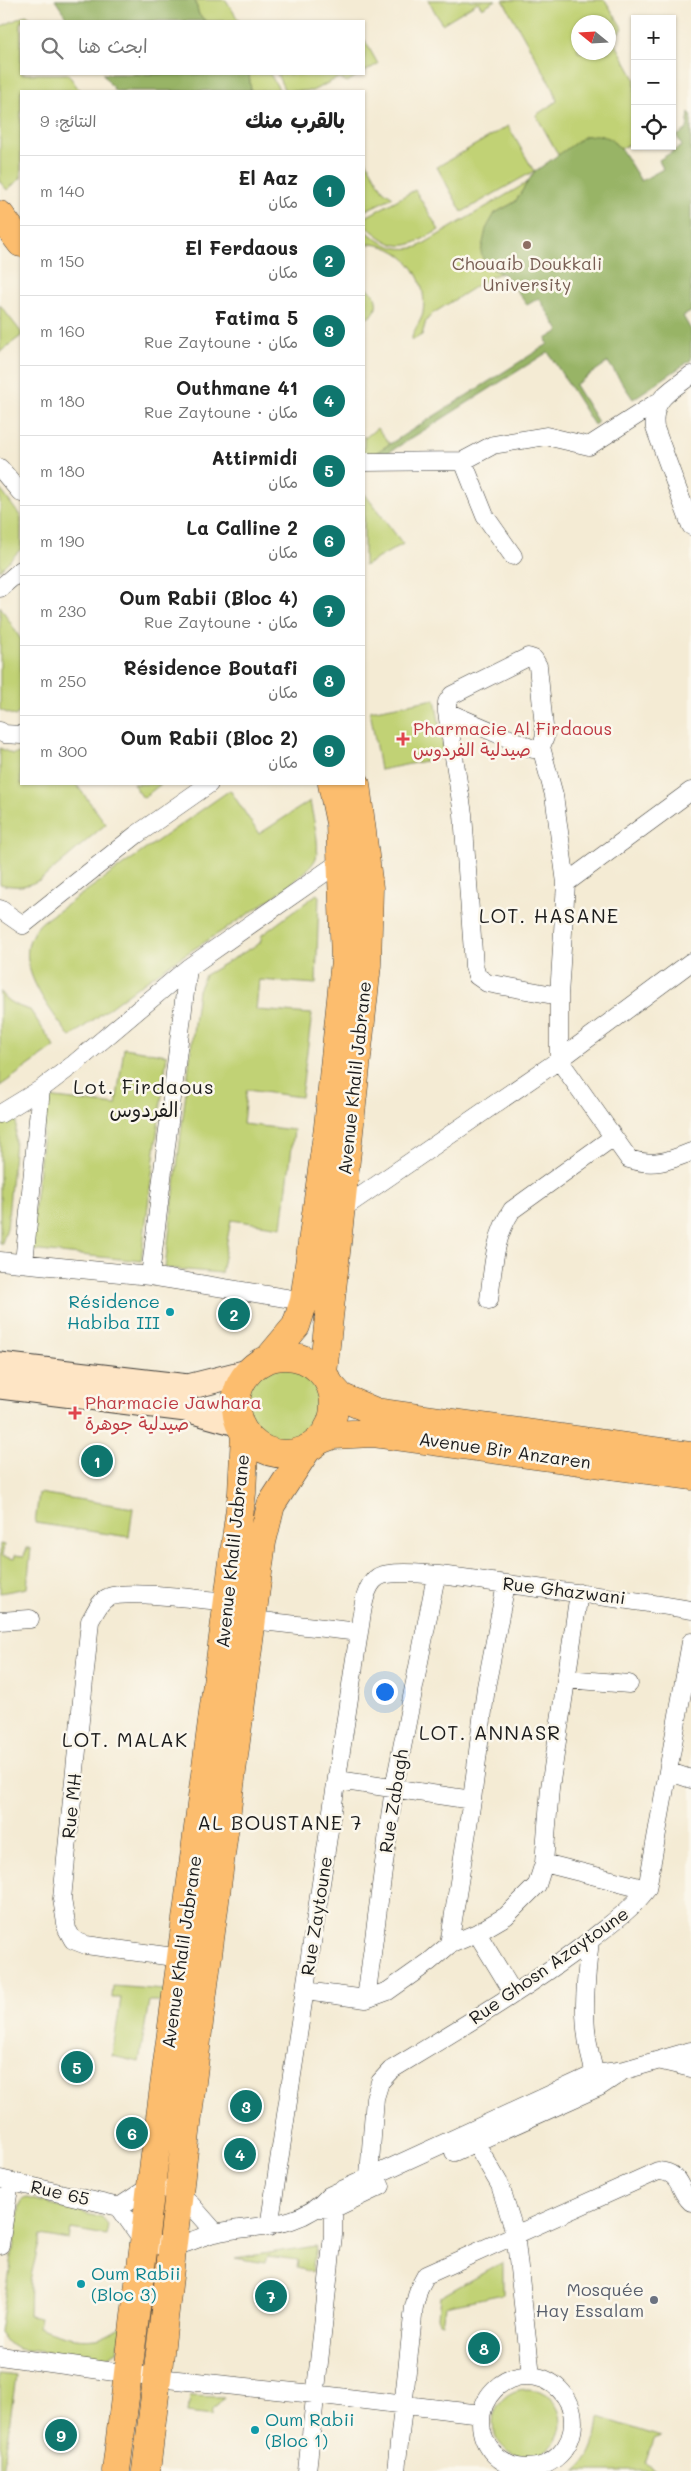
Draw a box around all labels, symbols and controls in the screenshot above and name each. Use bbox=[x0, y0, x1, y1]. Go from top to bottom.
north arrow bbox=[571, 15, 616, 60]
map controls bbox=[631, 15, 676, 150]
button: + bbox=[631, 15, 676, 60]
search box bbox=[20, 20, 365, 75]
text: ابحث هنا bbox=[78, 33, 148, 58]
icon: search bbox=[38, 34, 66, 62]
button: − bbox=[631, 60, 676, 105]
button: locate bbox=[631, 105, 676, 150]
text: بالقرب منك bbox=[245, 106, 345, 133]
text: النتائج: 9 bbox=[40, 110, 96, 131]
text: El Aaz bbox=[238, 165, 298, 190]
text: 140 m bbox=[40, 180, 84, 201]
text: 1 bbox=[325, 180, 333, 201]
text: مكان bbox=[268, 191, 298, 212]
text: El Ferdaous bbox=[185, 235, 298, 260]
marker: Chouaib Doukkali University bbox=[521, 239, 533, 251]
text: 150 m bbox=[40, 250, 84, 271]
text: 2 bbox=[325, 250, 333, 271]
place label: Chouaib Doukkali University bbox=[452, 251, 602, 296]
text: مكان bbox=[268, 261, 298, 282]
text: Fatima 5 bbox=[215, 305, 298, 330]
text: 160 m bbox=[40, 320, 85, 341]
text: 3 bbox=[324, 320, 334, 341]
text: مكان · Rue Zaytoune bbox=[144, 331, 298, 352]
text: 41 Outhmane bbox=[176, 375, 298, 400]
text: 180 m bbox=[40, 390, 85, 411]
text: 4 bbox=[324, 390, 334, 411]
text: مكان · Rue Zaytoune bbox=[144, 401, 298, 422]
text: Attirmidi bbox=[212, 445, 298, 470]
text: 180 m bbox=[40, 460, 85, 481]
text: 5 bbox=[324, 460, 334, 481]
text: مكان bbox=[268, 471, 298, 492]
text: La Calline 2 bbox=[186, 515, 298, 540]
text: 190 m bbox=[40, 530, 84, 551]
text: 6 bbox=[324, 530, 334, 551]
text: مكان bbox=[268, 541, 298, 562]
text: Oum Rabii (Bloc 4) bbox=[119, 585, 298, 610]
text: 230 m bbox=[40, 600, 86, 621]
text: 7 bbox=[325, 600, 333, 621]
text: مكان · Rue Zaytoune bbox=[144, 611, 298, 632]
text: Résidence Boutafi bbox=[123, 655, 298, 680]
text: 250 m bbox=[40, 670, 86, 691]
text: 8 bbox=[324, 670, 334, 691]
text: مكان bbox=[268, 681, 298, 702]
place label: Pharmacie Al Firdaous صيدلية الفردوس bbox=[413, 716, 612, 761]
text: Oum Rabii (Bloc 2) bbox=[121, 725, 298, 750]
marker: Pharmacie Al Firdaous صيدلية الفردوس bbox=[397, 733, 409, 745]
text: 300 m bbox=[40, 740, 87, 761]
text: 9 bbox=[324, 740, 334, 761]
text: مكان bbox=[268, 751, 298, 772]
district label: LOT. HASANE bbox=[479, 902, 619, 928]
street label: Avenue Khalil Jabrane bbox=[332, 980, 376, 1176]
district label: Lot. Firdaous الفردوس bbox=[73, 1073, 215, 1122]
place label: Résidence Habiba III bbox=[67, 1289, 160, 1334]
pin: 2 bbox=[218, 1295, 250, 1333]
marker: Résidence Habiba III bbox=[164, 1306, 176, 1318]
place label: Pharmacie Jawhara صيدلية جوهرة bbox=[85, 1390, 262, 1435]
marker: Pharmacie Jawhara صيدلية جوهرة bbox=[69, 1407, 81, 1419]
street label: Avenue Bir Anzaren bbox=[418, 1426, 593, 1474]
pin: 1 bbox=[81, 1442, 113, 1480]
street label: Avenue Khalil Jabrane bbox=[210, 1453, 254, 1649]
street label: Rue Ghazwani bbox=[501, 1571, 627, 1609]
your location bbox=[372, 1679, 398, 1705]
district label: LOT. ANNASR bbox=[419, 1719, 561, 1745]
district label: LOT. MALAK bbox=[62, 1726, 188, 1752]
street label: Rue Zabagh bbox=[373, 1747, 413, 1855]
street label: Rue MH bbox=[56, 1772, 86, 1840]
district label: AL BOUSTANE 7 bbox=[197, 1809, 363, 1835]
street label: Avenue Khalil Jabrane bbox=[156, 1854, 206, 2050]
street label: Rue Zaytoune bbox=[295, 1854, 337, 1977]
street label: Rue Ghosn Azaytoune bbox=[464, 1901, 633, 2029]
pin: 5 bbox=[61, 2048, 93, 2086]
pin: 3 bbox=[230, 2087, 262, 2125]
pin: 6 bbox=[116, 2114, 148, 2152]
pin: 4 bbox=[224, 2135, 256, 2173]
street label: Rue 65 bbox=[28, 2174, 92, 2210]
place label: Oum Rabii (Bloc 3) bbox=[91, 2261, 180, 2306]
pin: 7 bbox=[255, 2277, 287, 2315]
place label: Mosquée Hay Essalam bbox=[536, 2277, 644, 2322]
marker: Oum Rabii (Bloc 3) bbox=[75, 2278, 87, 2290]
marker: Mosquée Hay Essalam bbox=[648, 2294, 660, 2306]
pin: 8 bbox=[468, 2329, 500, 2367]
place label: Oum Rabii (Bloc 1) bbox=[265, 2407, 354, 2452]
pin: 9 bbox=[45, 2416, 77, 2454]
marker: Oum Rabii (Bloc 1) bbox=[249, 2424, 261, 2436]

